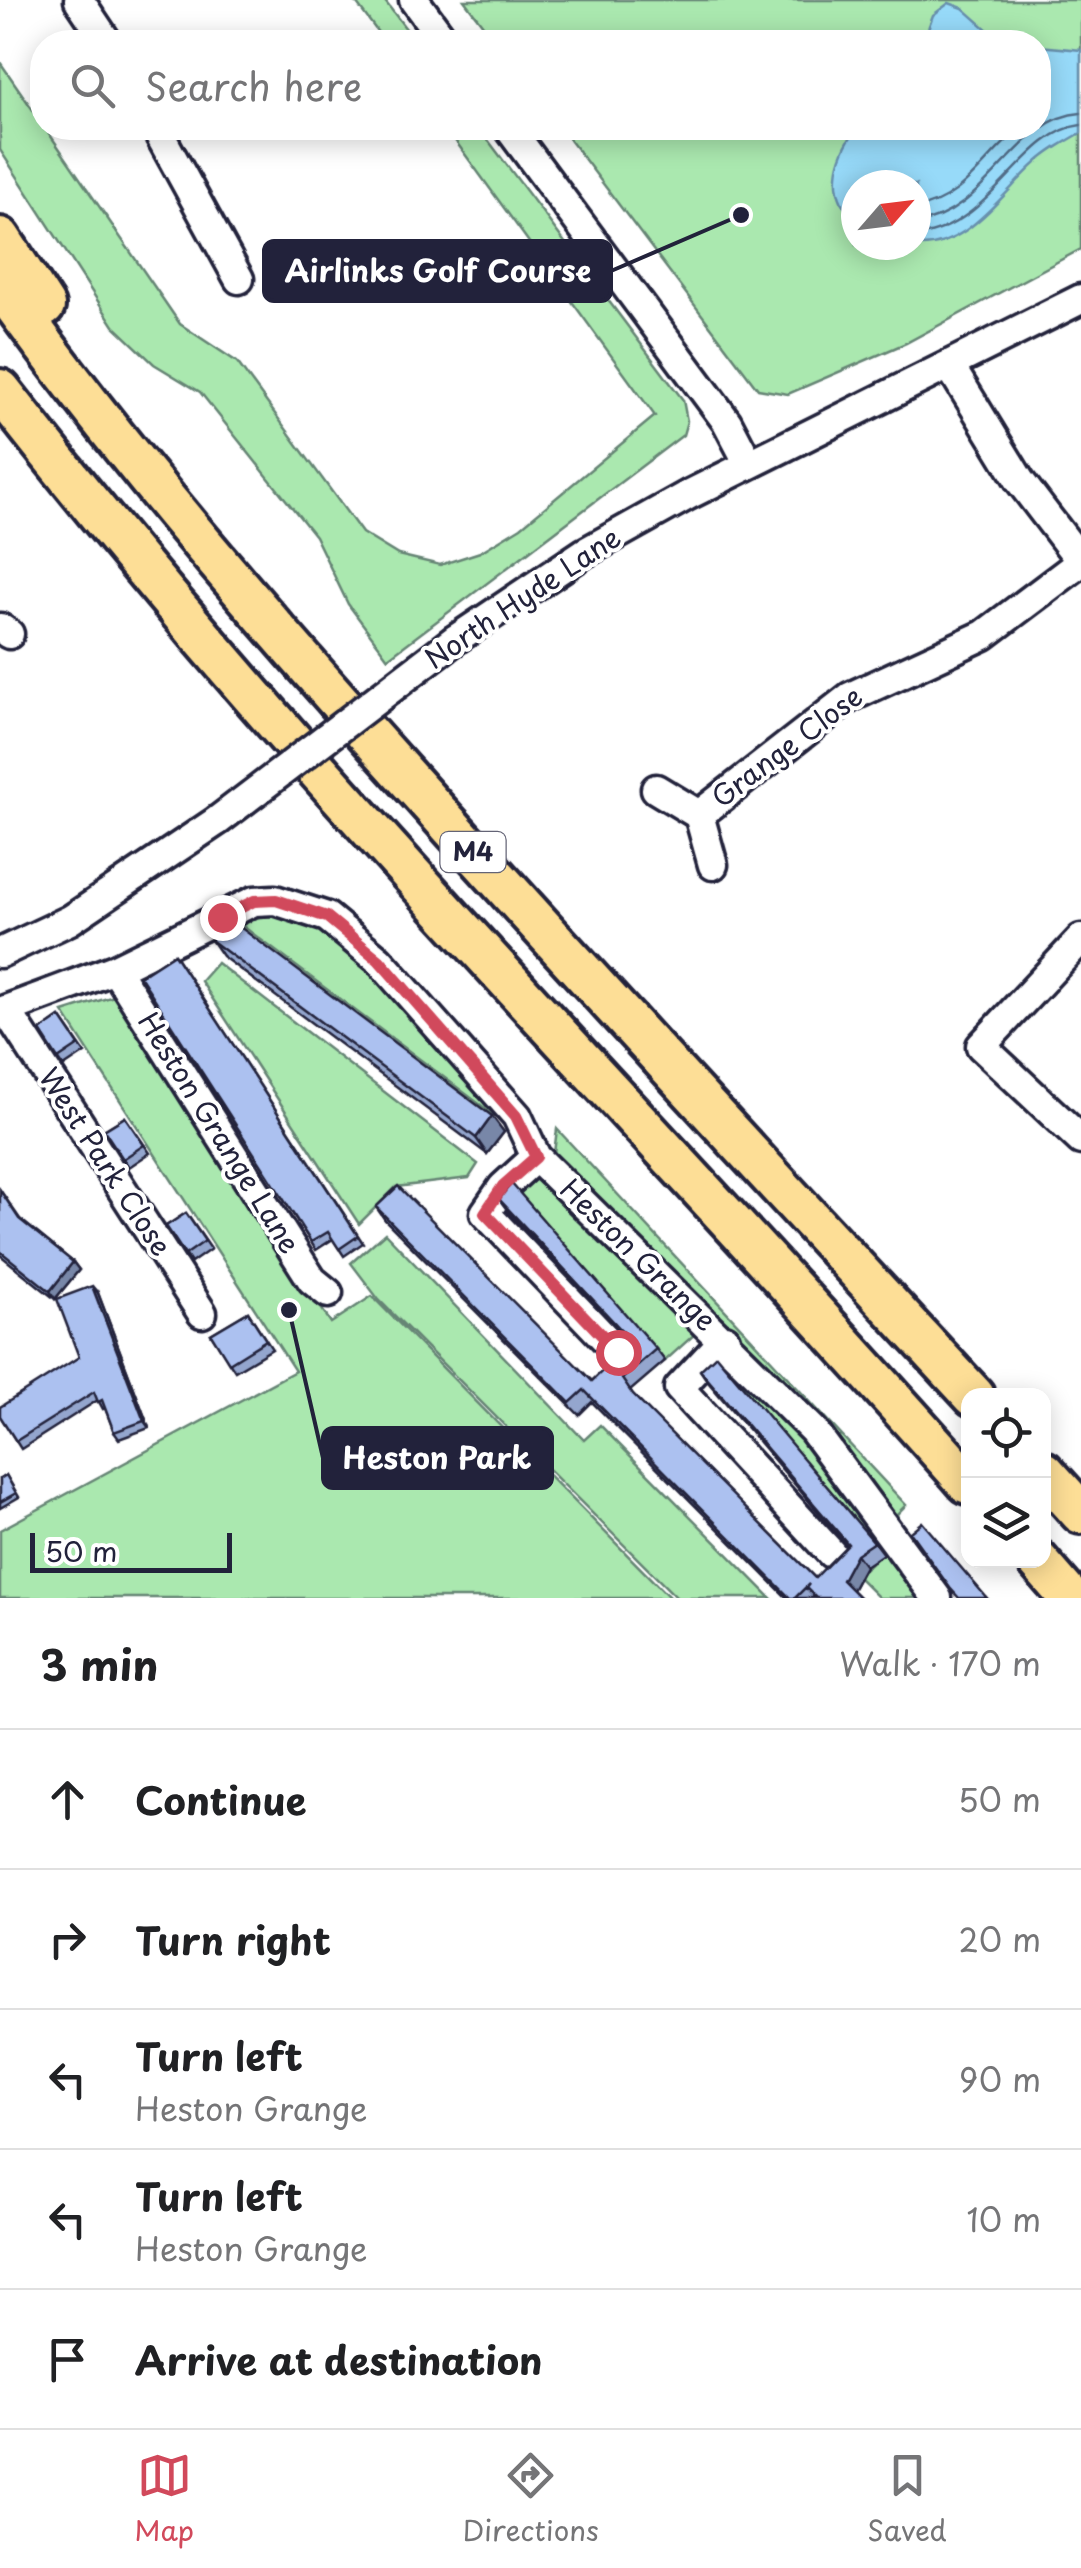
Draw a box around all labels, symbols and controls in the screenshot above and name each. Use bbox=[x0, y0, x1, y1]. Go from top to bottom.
search box bbox=[30, 30, 1051, 140]
text: Search here bbox=[145, 57, 362, 114]
icon: search bbox=[65, 58, 120, 113]
north arrow bbox=[841, 170, 931, 260]
callout: Airlinks Golf Course bbox=[264, 241, 611, 301]
text: Airlinks Golf Course bbox=[285, 247, 591, 292]
street label: North Hyde Lane bbox=[415, 515, 629, 678]
street label: Grange Close bbox=[701, 675, 871, 817]
road number: M4 bbox=[440, 832, 506, 872]
route end bbox=[200, 895, 246, 941]
street label: Heston Grange Lane bbox=[128, 1003, 312, 1261]
street label: West Park Close bbox=[29, 1058, 183, 1264]
street label: Heston Grange bbox=[551, 1168, 727, 1340]
route start bbox=[596, 1330, 642, 1376]
map controls bbox=[961, 1388, 1051, 1568]
button: locate bbox=[961, 1388, 1051, 1478]
callout: Heston Park bbox=[323, 1428, 552, 1488]
text: Heston Park bbox=[343, 1434, 531, 1479]
button: layers bbox=[961, 1478, 1051, 1568]
scale bar bbox=[30, 1528, 232, 1572]
text: 50 m bbox=[45, 1529, 118, 1572]
text: 3 min bbox=[40, 1632, 158, 1695]
text: Walk · 170 m bbox=[839, 1639, 1041, 1687]
text: Continue bbox=[135, 1771, 306, 1828]
icon: ahead bbox=[40, 1772, 95, 1827]
text: 50 m bbox=[958, 1775, 1041, 1823]
text: Turn right bbox=[135, 1911, 331, 1968]
icon: right bbox=[40, 1912, 95, 1967]
text: 20 m bbox=[959, 1915, 1041, 1963]
text: Turn left bbox=[135, 2027, 303, 2084]
icon: left bbox=[40, 2052, 95, 2107]
text: 90 m bbox=[959, 2055, 1041, 2103]
text: Heston Grange bbox=[135, 2084, 368, 2132]
text: Turn left bbox=[135, 2167, 303, 2224]
icon: left bbox=[40, 2192, 95, 2247]
text: 10 m bbox=[967, 2195, 1041, 2243]
text: Heston Grange bbox=[135, 2224, 368, 2272]
text: Arrive at destination bbox=[135, 2331, 543, 2388]
icon: arrive bbox=[40, 2332, 95, 2387]
tab: Map bbox=[134, 2448, 194, 2551]
tab: Directions bbox=[463, 2448, 599, 2551]
tab: Saved bbox=[867, 2448, 947, 2551]

